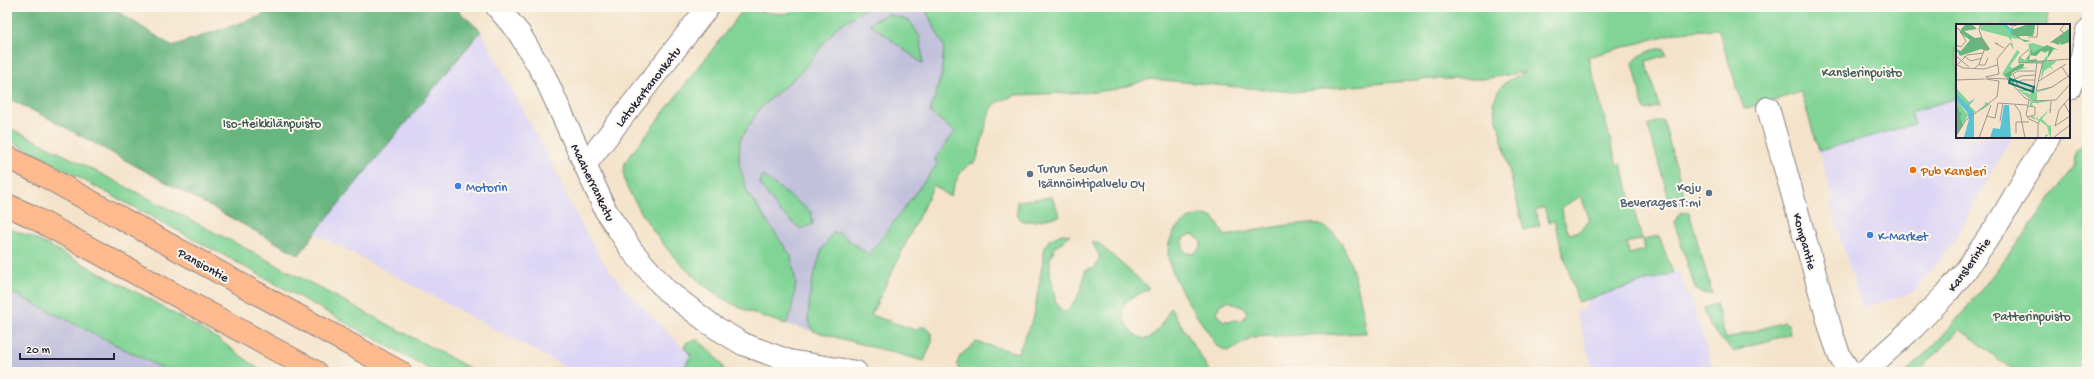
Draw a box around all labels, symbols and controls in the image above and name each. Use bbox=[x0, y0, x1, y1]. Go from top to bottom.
inset map bbox=[1956, 24, 2070, 138]
street label: Latokartanonkatu bbox=[613, 44, 685, 131]
park label: Kanslerinpuisto bbox=[1822, 66, 1903, 81]
park label: Iso-Heikkilänpuisto bbox=[223, 117, 322, 132]
street label: Maaherrankatu bbox=[567, 142, 617, 224]
place label: Turun Seudun Isännöintipalvelu Oy bbox=[1037, 162, 1145, 192]
marker: Pub Kansleri bbox=[1908, 165, 1918, 175]
place label: Pub Kansleri bbox=[1920, 165, 1987, 180]
marker: Turun Seudun Isännöintipalvelu Oy bbox=[1025, 169, 1035, 179]
marker: Motorin bbox=[453, 181, 463, 191]
place label: Motorin bbox=[466, 181, 508, 196]
place label: Koju Beverages T:mi bbox=[1619, 181, 1701, 211]
marker: Koju Beverages T:mi bbox=[1704, 188, 1714, 198]
street label: Kompantie bbox=[1788, 212, 1819, 272]
marker: K-Market bbox=[1865, 230, 1875, 240]
place label: K-Market bbox=[1878, 230, 1930, 245]
street label: Kanslerintie bbox=[1945, 235, 1995, 296]
street label: Pansiontie bbox=[174, 246, 231, 286]
park label: Patterinpuisto bbox=[1992, 310, 2071, 325]
scale bar bbox=[20, 335, 114, 361]
text: 20 m bbox=[26, 344, 51, 358]

